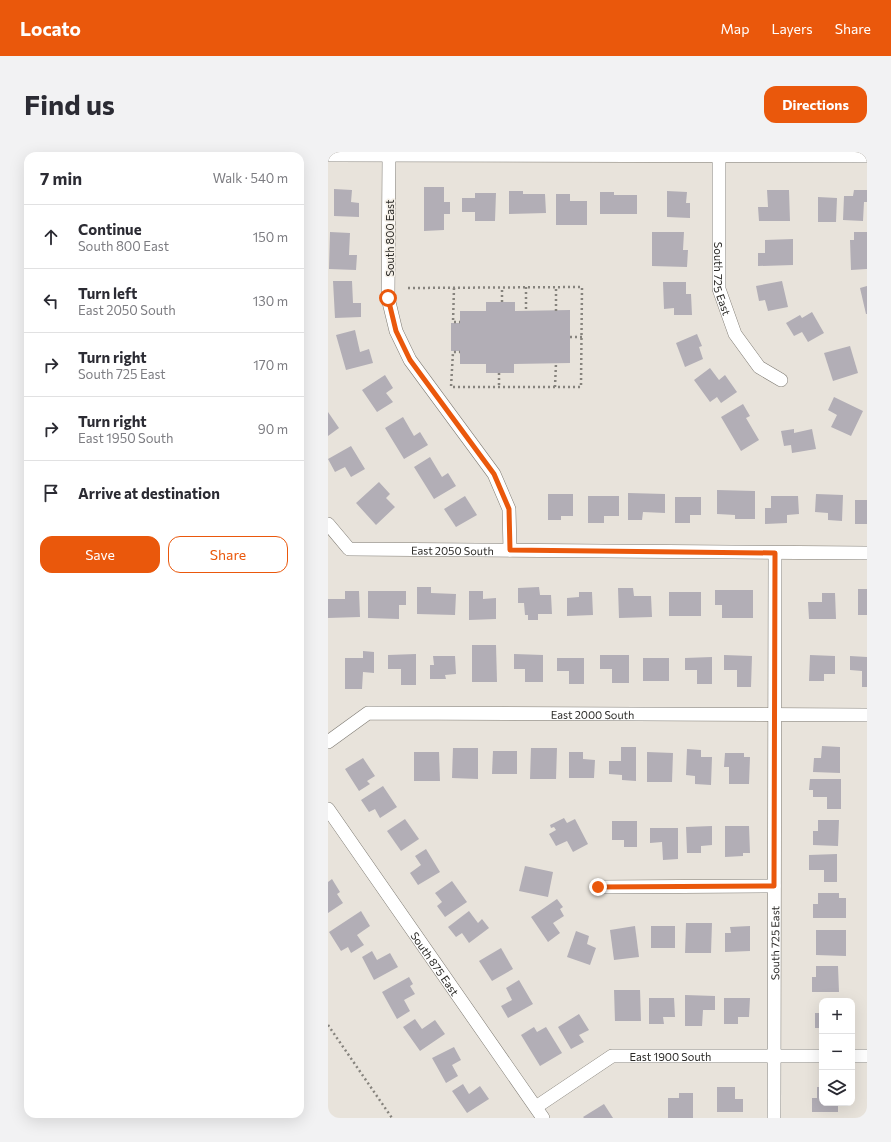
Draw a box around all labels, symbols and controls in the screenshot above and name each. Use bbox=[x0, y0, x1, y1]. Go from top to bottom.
text: Locato bbox=[20, 17, 81, 40]
text: Map bbox=[721, 20, 749, 37]
text: Layers bbox=[771, 20, 813, 37]
text: Share bbox=[835, 20, 871, 37]
button: Directions bbox=[764, 86, 867, 123]
text: Find us bbox=[24, 87, 115, 121]
text: 7 min bbox=[40, 168, 82, 189]
text: Walk · 540 m bbox=[213, 170, 288, 186]
street label: South 800 East bbox=[383, 199, 396, 277]
text: Continue bbox=[78, 220, 142, 238]
icon: ahead bbox=[40, 226, 62, 248]
text: 150 m bbox=[253, 229, 288, 245]
text: South 800 East bbox=[78, 238, 169, 254]
street label: South 725 East bbox=[712, 242, 734, 317]
text: Turn left bbox=[78, 284, 137, 302]
route start bbox=[379, 289, 397, 307]
icon: left bbox=[40, 290, 62, 312]
text: 130 m bbox=[253, 293, 288, 309]
text: East 2050 South bbox=[78, 302, 176, 318]
text: Turn right bbox=[78, 348, 147, 366]
icon: right bbox=[40, 354, 62, 376]
text: 170 m bbox=[253, 357, 288, 373]
text: South 725 East bbox=[78, 366, 166, 382]
text: Turn right bbox=[78, 412, 147, 430]
icon: right bbox=[40, 418, 62, 440]
text: 90 m bbox=[258, 421, 288, 437]
text: East 1950 South bbox=[78, 430, 174, 446]
icon: arrive bbox=[40, 482, 62, 504]
text: Arrive at destination bbox=[78, 484, 220, 502]
button: Save bbox=[40, 536, 160, 573]
button: Share bbox=[168, 536, 288, 573]
street label: East 2050 South bbox=[411, 543, 494, 557]
street label: East 2000 South bbox=[551, 707, 634, 721]
route end bbox=[589, 878, 607, 896]
street label: South 725 East bbox=[768, 905, 781, 980]
street label: South 875 East bbox=[409, 929, 462, 998]
map controls bbox=[819, 998, 855, 1106]
button: + bbox=[819, 998, 855, 1034]
button: − bbox=[819, 1034, 855, 1070]
street label: East 1900 South bbox=[630, 1050, 711, 1063]
button: layers bbox=[819, 1070, 855, 1106]

